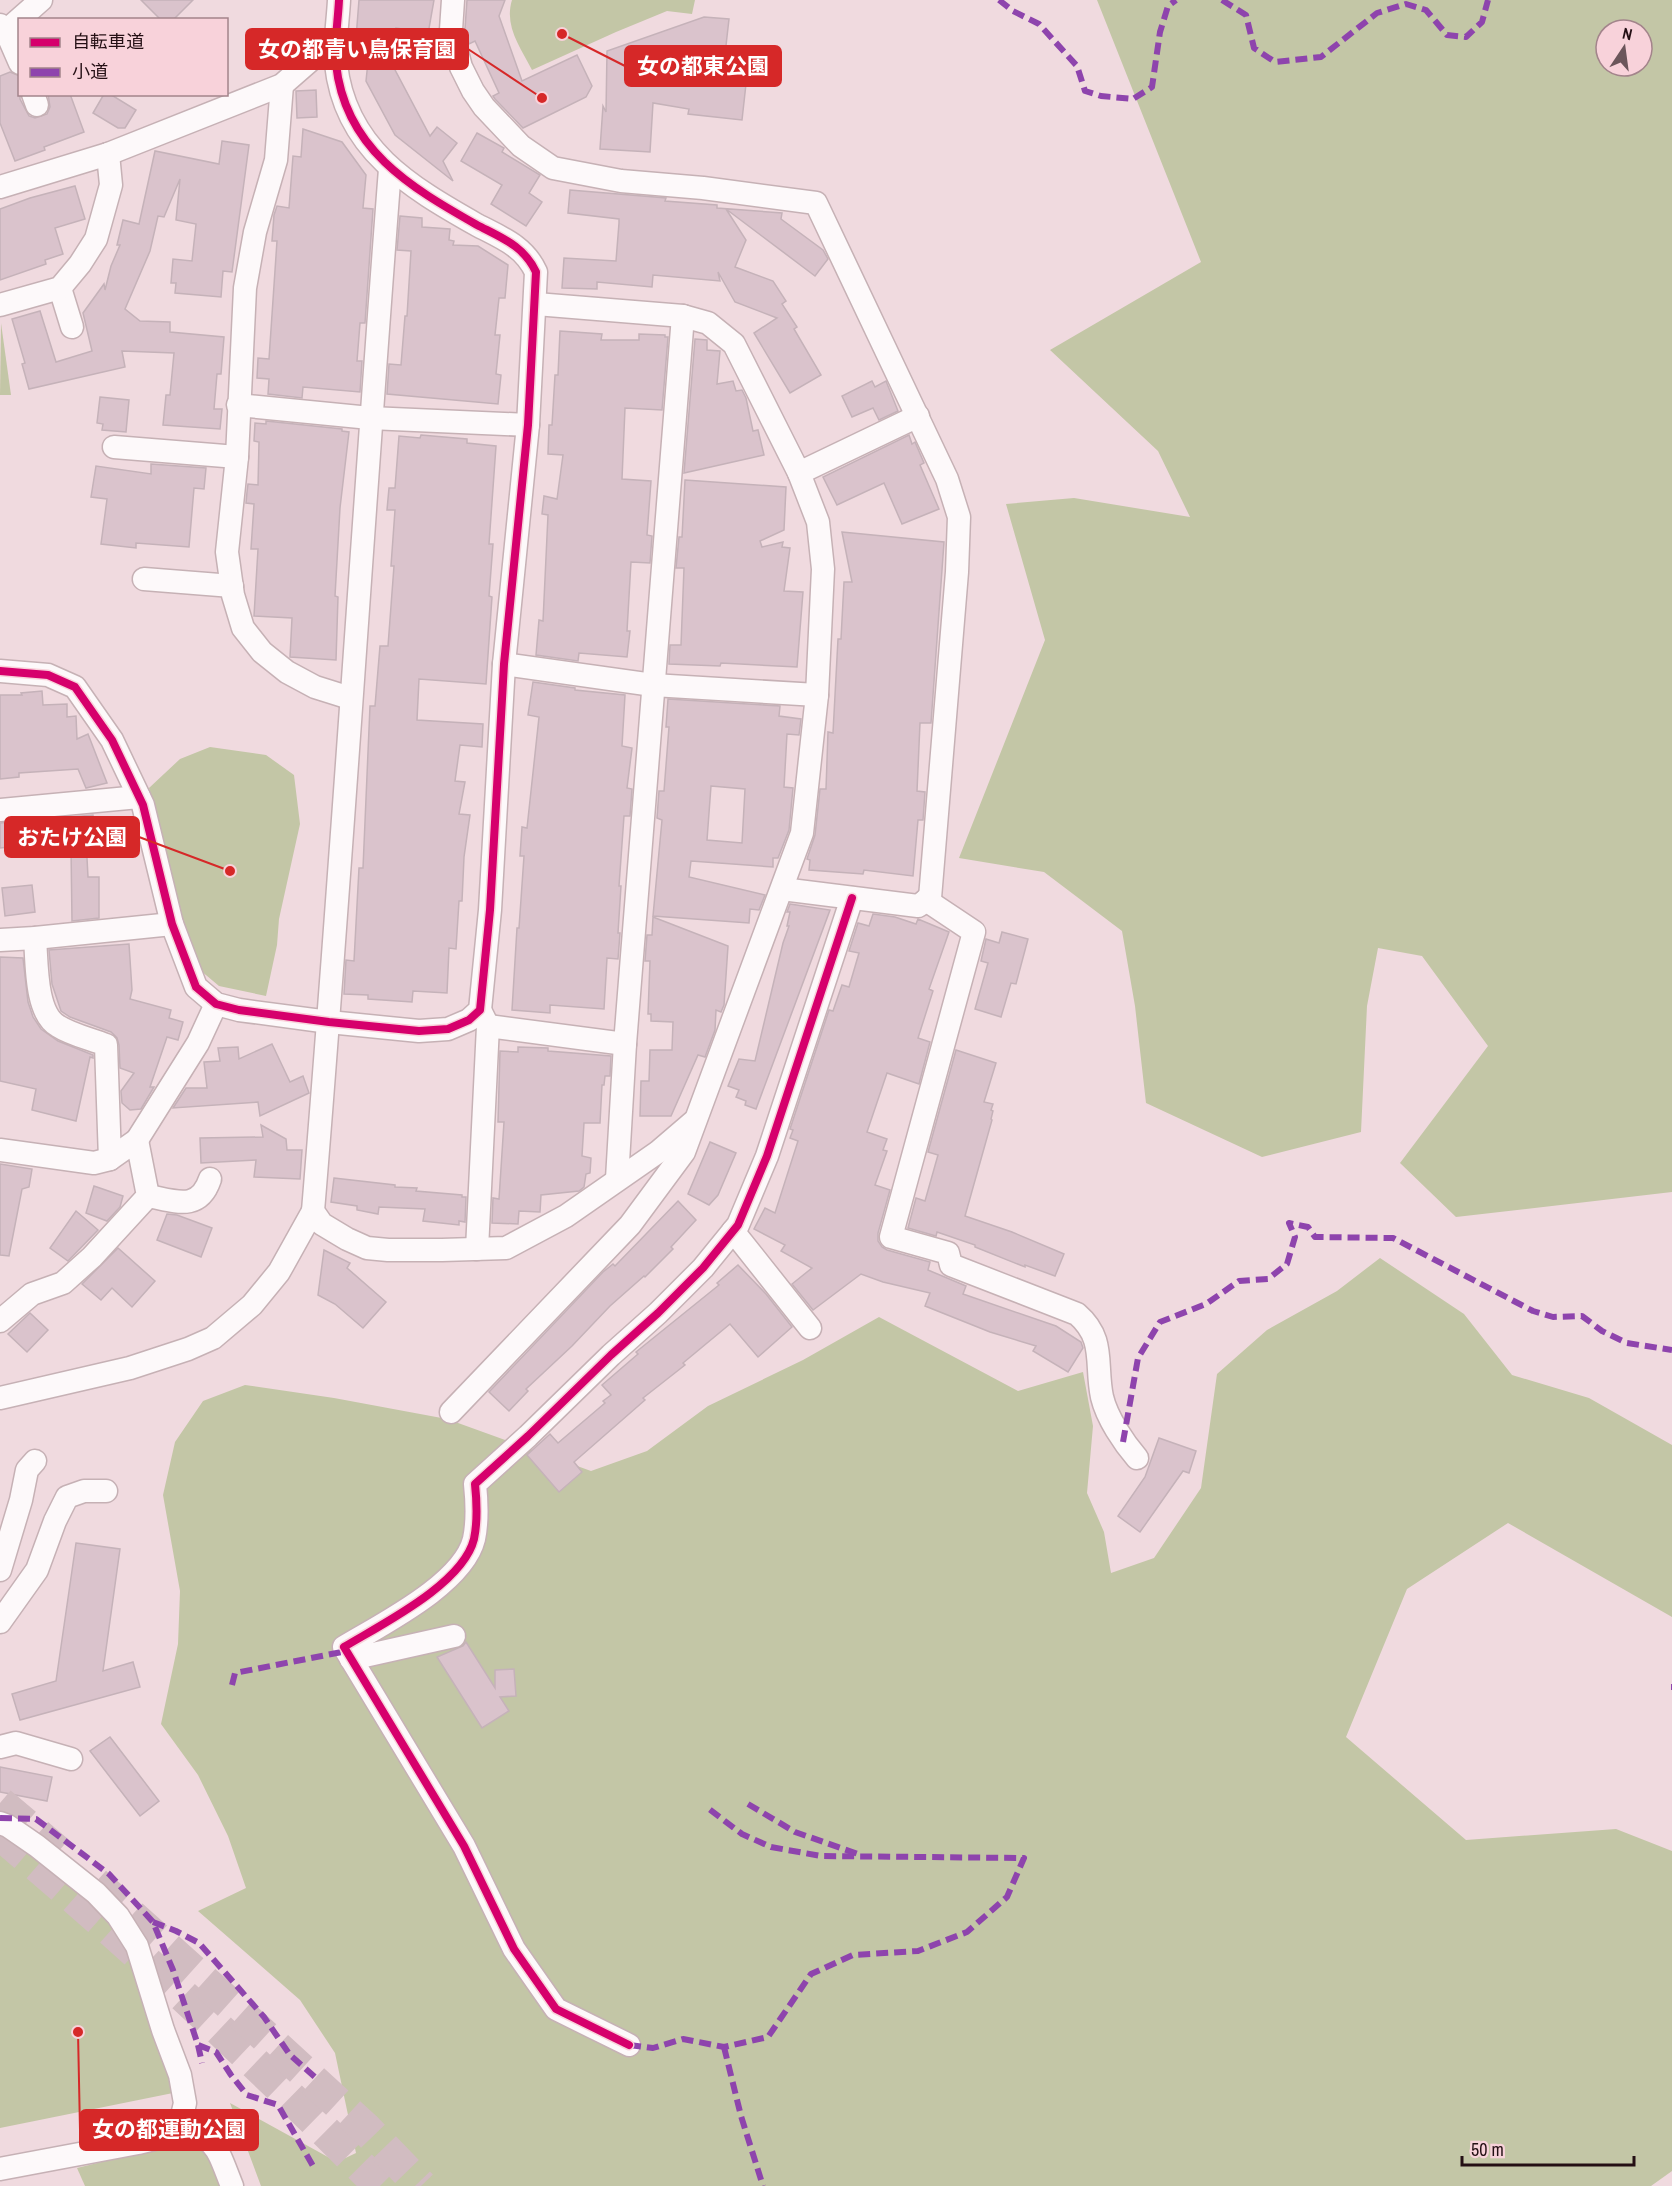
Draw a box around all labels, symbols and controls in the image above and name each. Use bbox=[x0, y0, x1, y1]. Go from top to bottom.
legend bbox=[18, 18, 228, 96]
north arrow bbox=[1594, 18, 1654, 78]
text: N bbox=[1620, 22, 1634, 45]
text: 自転車道 bbox=[72, 29, 144, 54]
callout: 女の都青い鳥保育園 bbox=[246, 29, 468, 69]
text: 女の都青い鳥保育園 bbox=[258, 34, 456, 64]
callout: 女の都東公園 bbox=[625, 46, 781, 86]
text: 女の都東公園 bbox=[637, 51, 769, 81]
text: 小道 bbox=[72, 59, 108, 84]
callout: おたけ公園 bbox=[5, 817, 139, 857]
text: おたけ公園 bbox=[17, 822, 127, 852]
callout: 女の都運動公園 bbox=[80, 2110, 258, 2150]
text: 女の都運動公園 bbox=[92, 2114, 246, 2144]
scale bar bbox=[1462, 2129, 1634, 2167]
text: 50 m bbox=[1471, 2137, 1504, 2162]

